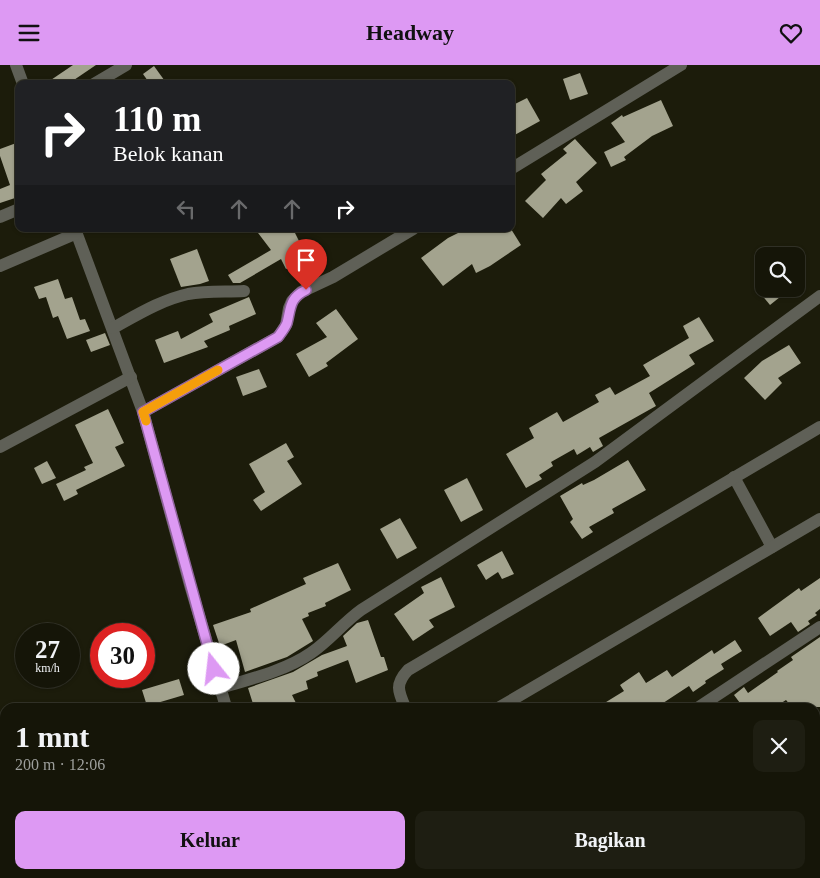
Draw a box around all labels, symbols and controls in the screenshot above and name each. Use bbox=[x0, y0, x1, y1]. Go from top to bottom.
icon: menu bbox=[15, 19, 43, 47]
icon: heart bbox=[777, 19, 805, 47]
text: Headway bbox=[366, 20, 454, 45]
icon: right bbox=[30, 100, 95, 165]
text: 110 m bbox=[113, 100, 201, 139]
text: Belok kanan bbox=[113, 141, 224, 166]
icon: left bbox=[172, 195, 200, 223]
icon: ahead bbox=[225, 195, 253, 223]
icon: ahead bbox=[278, 195, 306, 223]
icon: right bbox=[331, 195, 359, 223]
pin bbox=[285, 239, 327, 290]
icon: arrive bbox=[292, 246, 320, 274]
map controls bbox=[755, 247, 805, 297]
button: search bbox=[755, 247, 805, 297]
speed limit sign: 30 bbox=[90, 623, 155, 688]
text: 27 bbox=[35, 636, 60, 663]
position arrow bbox=[187, 642, 239, 694]
text: km/h bbox=[35, 661, 60, 675]
text: 1 mnt bbox=[15, 720, 89, 753]
button: close bbox=[753, 720, 805, 772]
text: 200 m · 12:06 bbox=[15, 756, 105, 773]
button: Keluar bbox=[15, 811, 405, 869]
button: Bagikan bbox=[415, 811, 805, 869]

